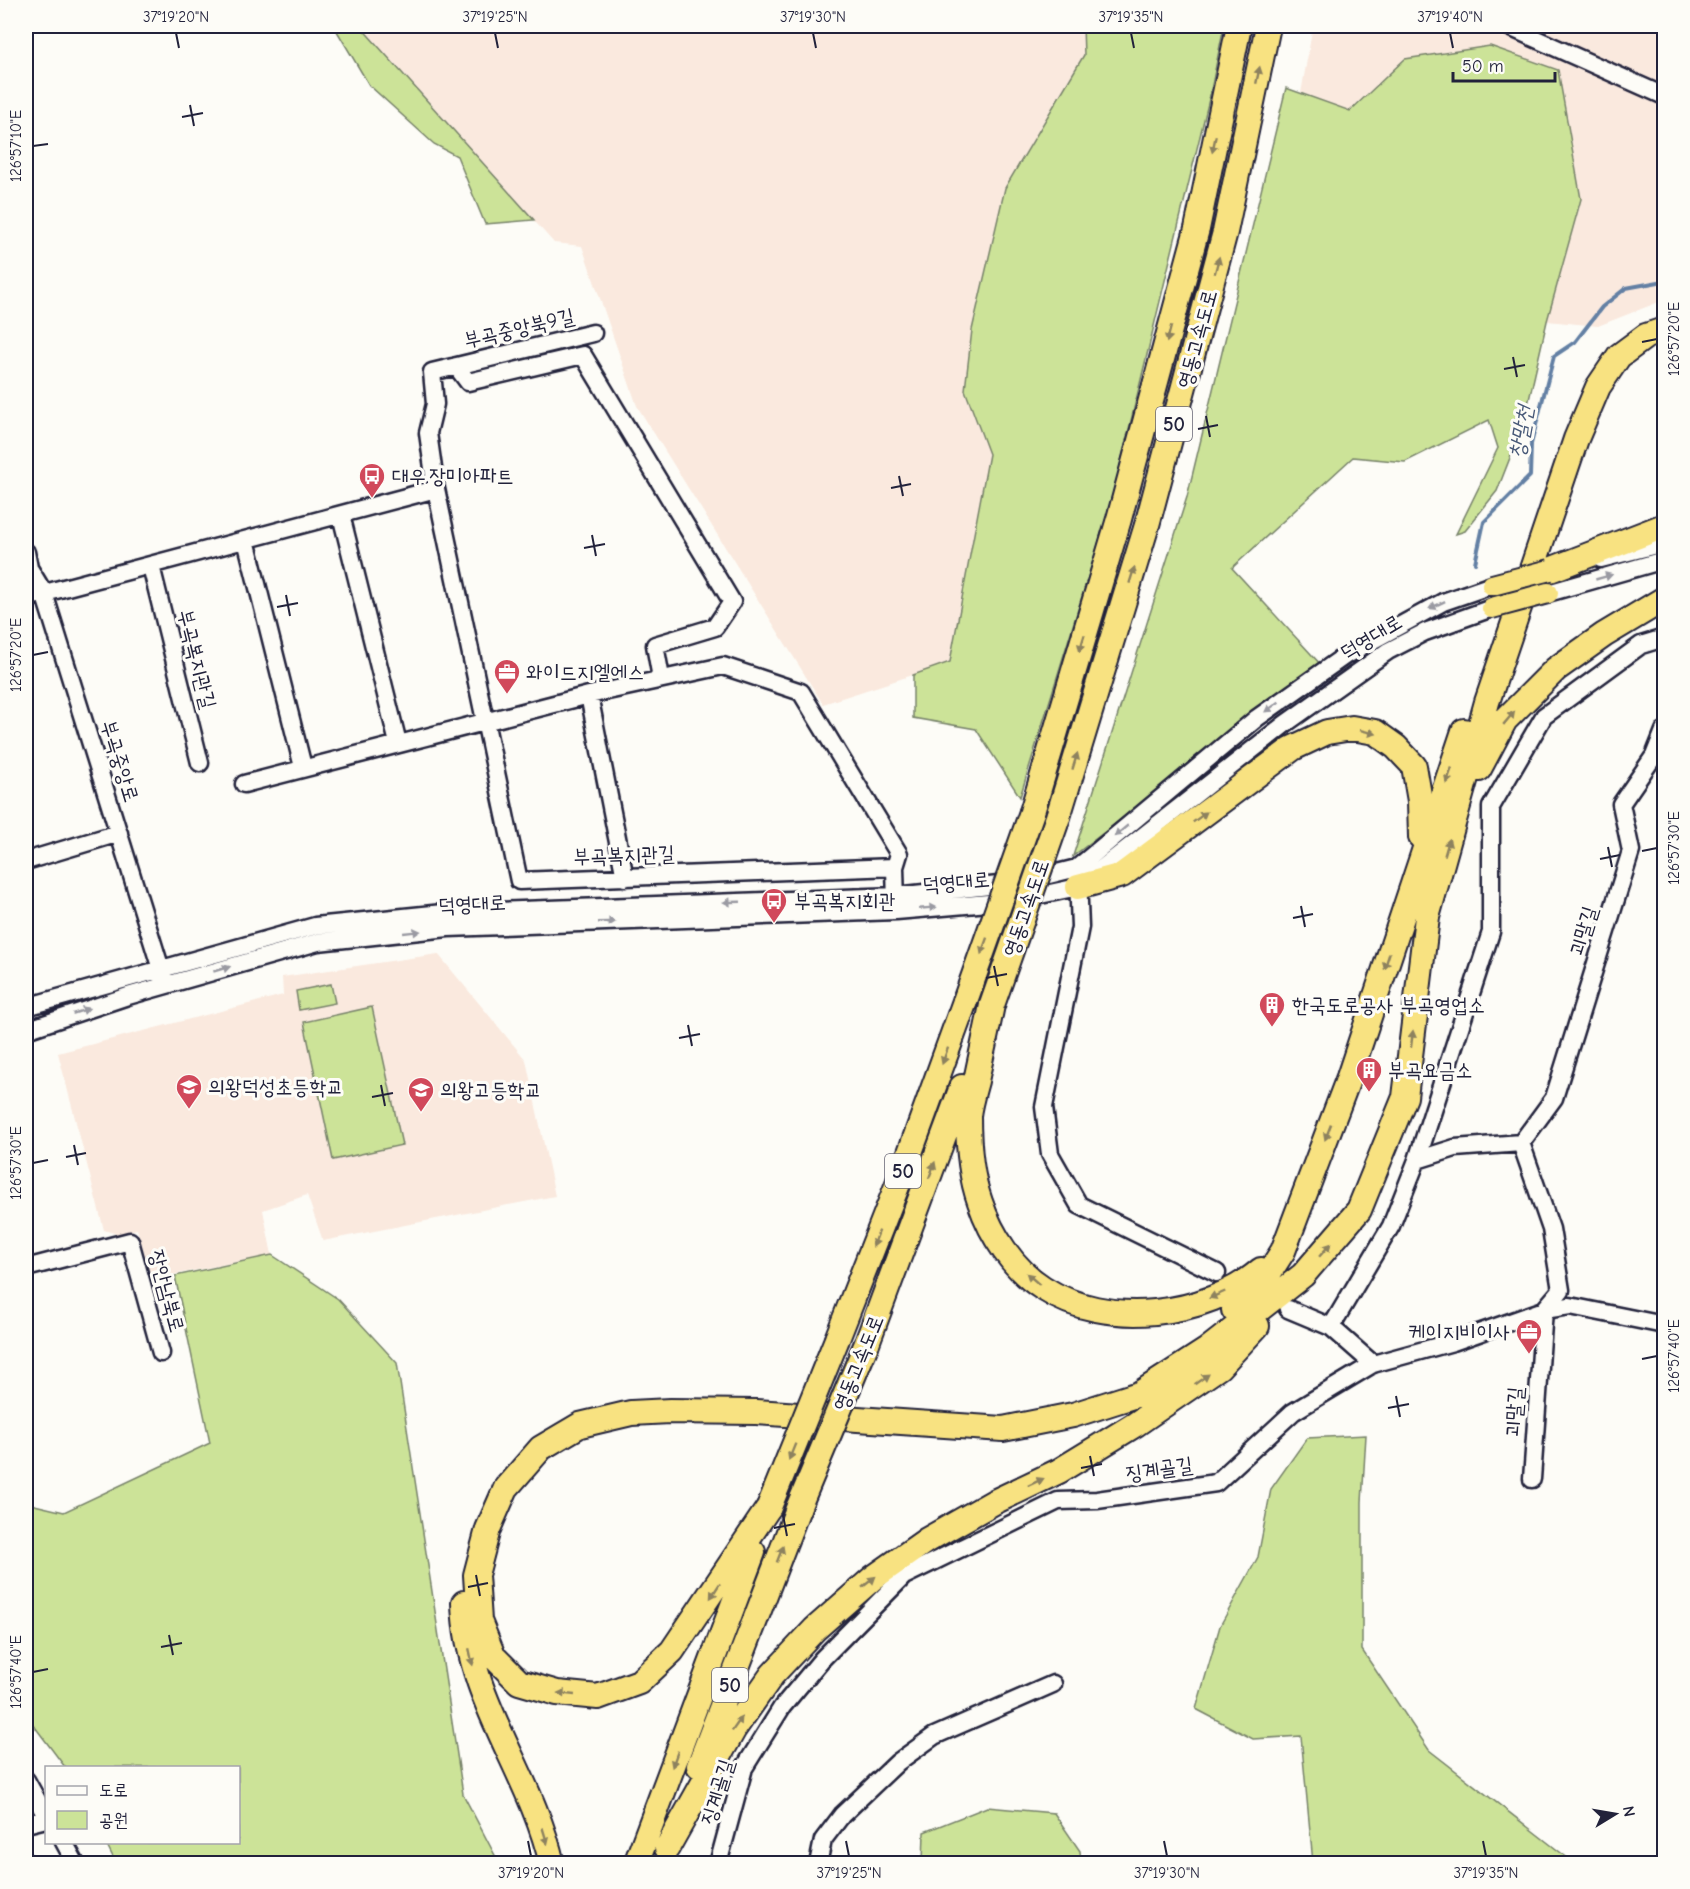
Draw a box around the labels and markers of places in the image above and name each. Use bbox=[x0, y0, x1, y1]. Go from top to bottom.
bus stop icon: 대우.장미아파트 bbox=[357, 461, 387, 499]
place label: 대우.장미아파트 bbox=[392, 464, 514, 488]
office icon: 와이드지엘에스 bbox=[492, 657, 522, 695]
place label: 와이드지엘에스 bbox=[526, 660, 644, 684]
bus stop icon: 부곡복지회관 bbox=[759, 886, 789, 924]
place label: 부곡복지회관 bbox=[794, 889, 895, 913]
building icon: 한국도로공사 부곡영업소 bbox=[1257, 990, 1287, 1028]
place label: 한국도로공사 부곡영업소 bbox=[1292, 993, 1485, 1017]
building icon: 부곡요금소 bbox=[1354, 1055, 1384, 1093]
place label: 부곡요금소 bbox=[1388, 1058, 1473, 1082]
school or university icon: 의왕덕성초등학교 bbox=[174, 1072, 204, 1110]
place label: 의왕덕성초등학교 bbox=[208, 1075, 343, 1099]
school or university icon: 의왕고등학교 bbox=[406, 1075, 436, 1113]
place label: 의왕고등학교 bbox=[440, 1078, 541, 1102]
office icon: 케이지비이사 bbox=[1514, 1317, 1544, 1355]
place label: 케이지비이사 bbox=[1409, 1320, 1510, 1344]

